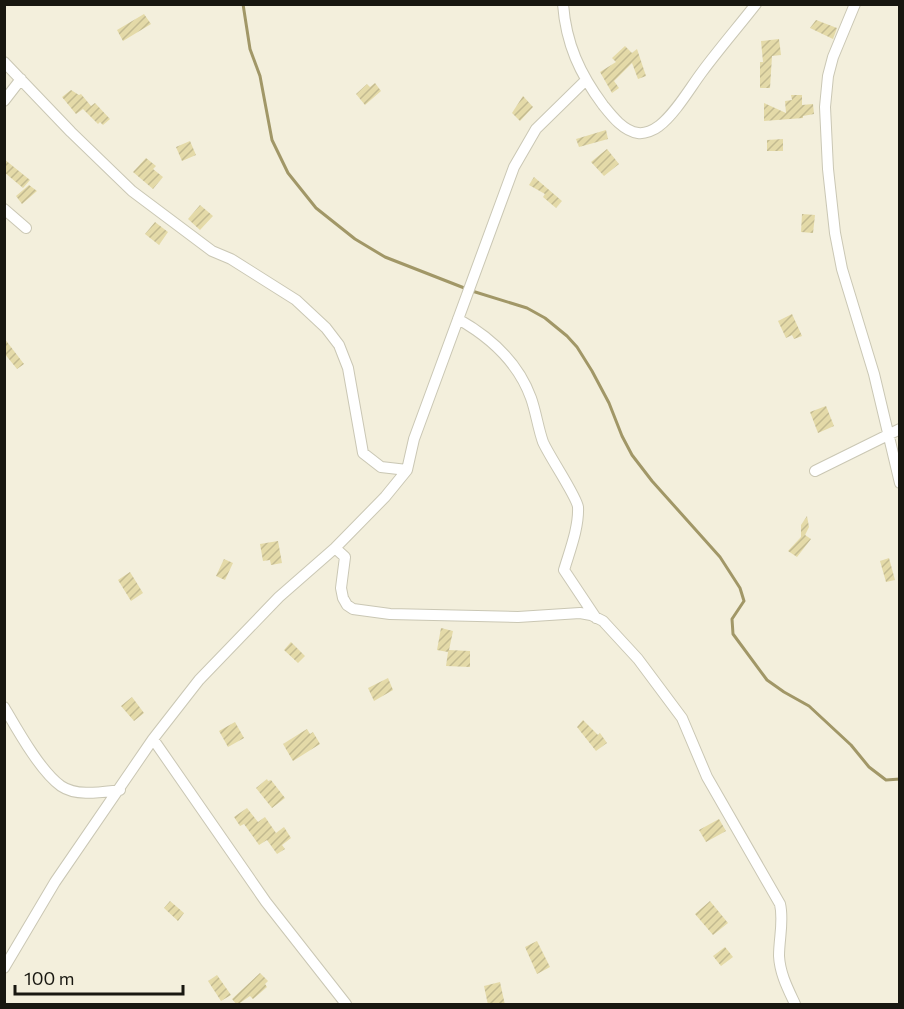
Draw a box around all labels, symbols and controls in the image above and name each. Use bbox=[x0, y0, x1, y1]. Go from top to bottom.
scale bar bbox=[15, 958, 183, 996]
text: 100 m bbox=[24, 967, 74, 989]

